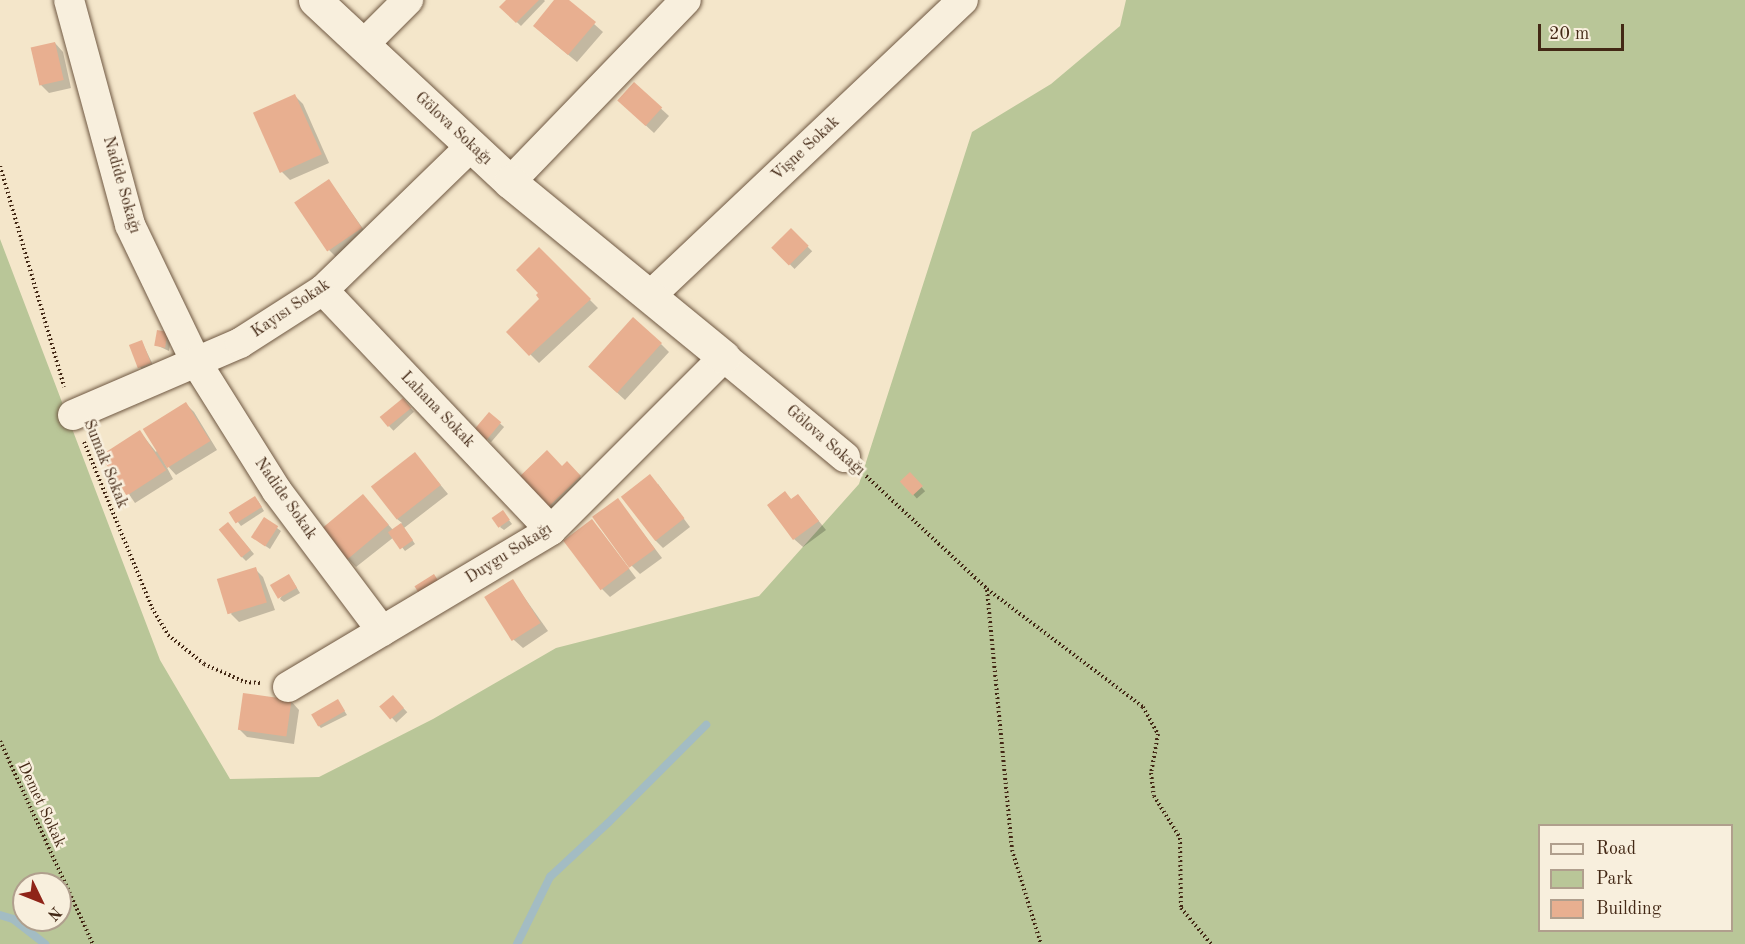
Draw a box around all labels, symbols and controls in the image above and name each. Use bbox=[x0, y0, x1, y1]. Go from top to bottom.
scale bar bbox=[1541, 12, 1626, 50]
text: 20 m bbox=[1549, 25, 1589, 43]
street label: Gölova Sokağı bbox=[410, 88, 496, 170]
street label: Vişne Sokak bbox=[768, 113, 844, 185]
street label: Nadide Sokağı bbox=[98, 134, 144, 236]
street label: Kayısı Sokak bbox=[248, 276, 334, 342]
street label: Lahana Sokak bbox=[396, 368, 478, 452]
street label: Gölova Sokağı bbox=[782, 401, 868, 481]
street label: Sumak Sokak bbox=[78, 417, 132, 511]
street label: Nadide Sokak bbox=[250, 454, 320, 544]
street label: Duygu Sokağı bbox=[462, 520, 556, 588]
street label: Demet Sokak bbox=[13, 759, 69, 851]
legend bbox=[1538, 824, 1733, 932]
text: Road bbox=[1596, 840, 1636, 858]
text: Park bbox=[1596, 870, 1633, 888]
north arrow bbox=[12, 872, 72, 932]
text: Building bbox=[1596, 900, 1661, 918]
text: N bbox=[44, 903, 64, 923]

